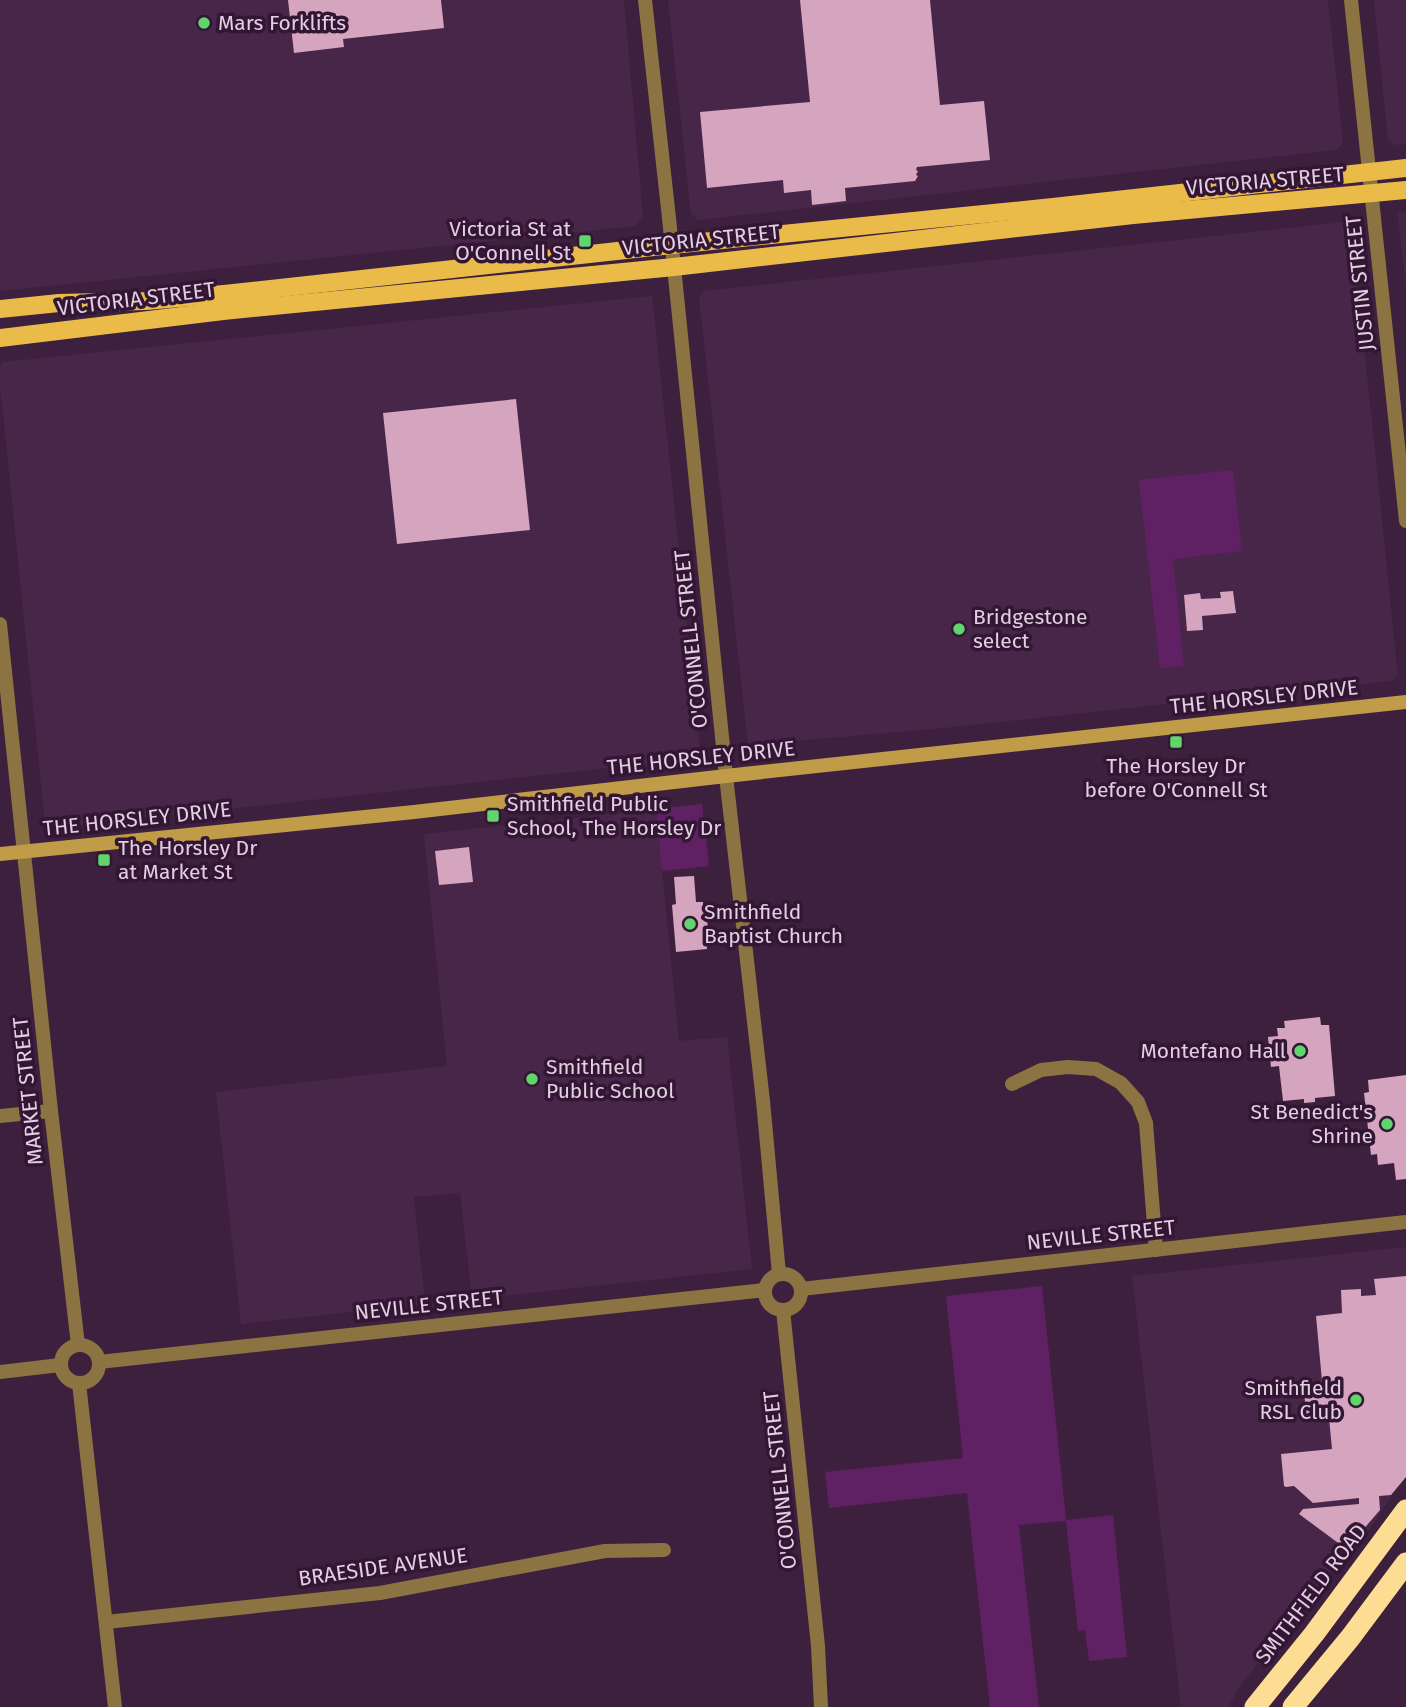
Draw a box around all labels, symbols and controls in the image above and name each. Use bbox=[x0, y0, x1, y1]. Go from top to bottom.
place label: Mars Forklifts bbox=[218, 10, 346, 36]
marker: Mars Forklifts bbox=[196, 15, 212, 31]
street label: VICTORIA STREET bbox=[1185, 161, 1345, 201]
street label: JUSTIN STREET bbox=[1340, 214, 1380, 352]
place label: Victoria St at O'Connell St bbox=[449, 216, 571, 266]
street label: VICTORIA STREET bbox=[621, 219, 781, 261]
marker: Victoria St at O'Connell St bbox=[577, 233, 593, 249]
street label: VICTORIA STREET bbox=[56, 276, 216, 322]
street label: O'CONNELL STREET bbox=[669, 548, 713, 730]
place label: Bridgestone select bbox=[973, 604, 1087, 654]
marker: Bridgestone select bbox=[951, 621, 967, 637]
street label: THE HORSLEY DRIVE bbox=[1169, 674, 1359, 720]
marker: The Horsley Dr before O'Connell St bbox=[1168, 734, 1184, 750]
street label: THE HORSLEY DRIVE bbox=[606, 735, 796, 781]
place label: The Horsley Dr before O'Connell St bbox=[1084, 753, 1268, 803]
place label: Smithfield Public School, The Horsley Dr bbox=[507, 791, 721, 841]
street label: THE HORSLEY DRIVE bbox=[42, 796, 232, 842]
marker: Smithfield Public School, The Horsley Dr bbox=[485, 808, 501, 824]
place label: The Horsley Dr at Market St bbox=[118, 835, 257, 885]
marker: The Horsley Dr at Market St bbox=[96, 852, 112, 868]
place label: Smithfield Baptist Church bbox=[704, 899, 843, 949]
marker: Smithfield Baptist Church bbox=[682, 916, 698, 932]
street label: MARKET STREET bbox=[7, 1015, 49, 1166]
place label: Montefano Hall bbox=[1140, 1038, 1286, 1064]
marker: Montefano Hall bbox=[1292, 1043, 1308, 1059]
place label: Smithfield Public School bbox=[546, 1054, 674, 1104]
marker: Smithfield Public School bbox=[524, 1071, 540, 1087]
place label: St Benedict's Shrine bbox=[1250, 1099, 1373, 1149]
marker: St Benedict's Shrine bbox=[1379, 1116, 1395, 1132]
street label: NEVILLE STREET bbox=[1026, 1214, 1177, 1256]
street label: NEVILLE STREET bbox=[354, 1284, 505, 1326]
place label: Smithfield RSL Club bbox=[1245, 1375, 1342, 1425]
street label: O'CONNELL STREET bbox=[758, 1389, 802, 1571]
marker: Smithfield RSL Club bbox=[1348, 1392, 1364, 1408]
street label: SMITHFIELD ROAD bbox=[1250, 1519, 1372, 1669]
street label: BRAESIDE AVENUE bbox=[297, 1542, 469, 1592]

